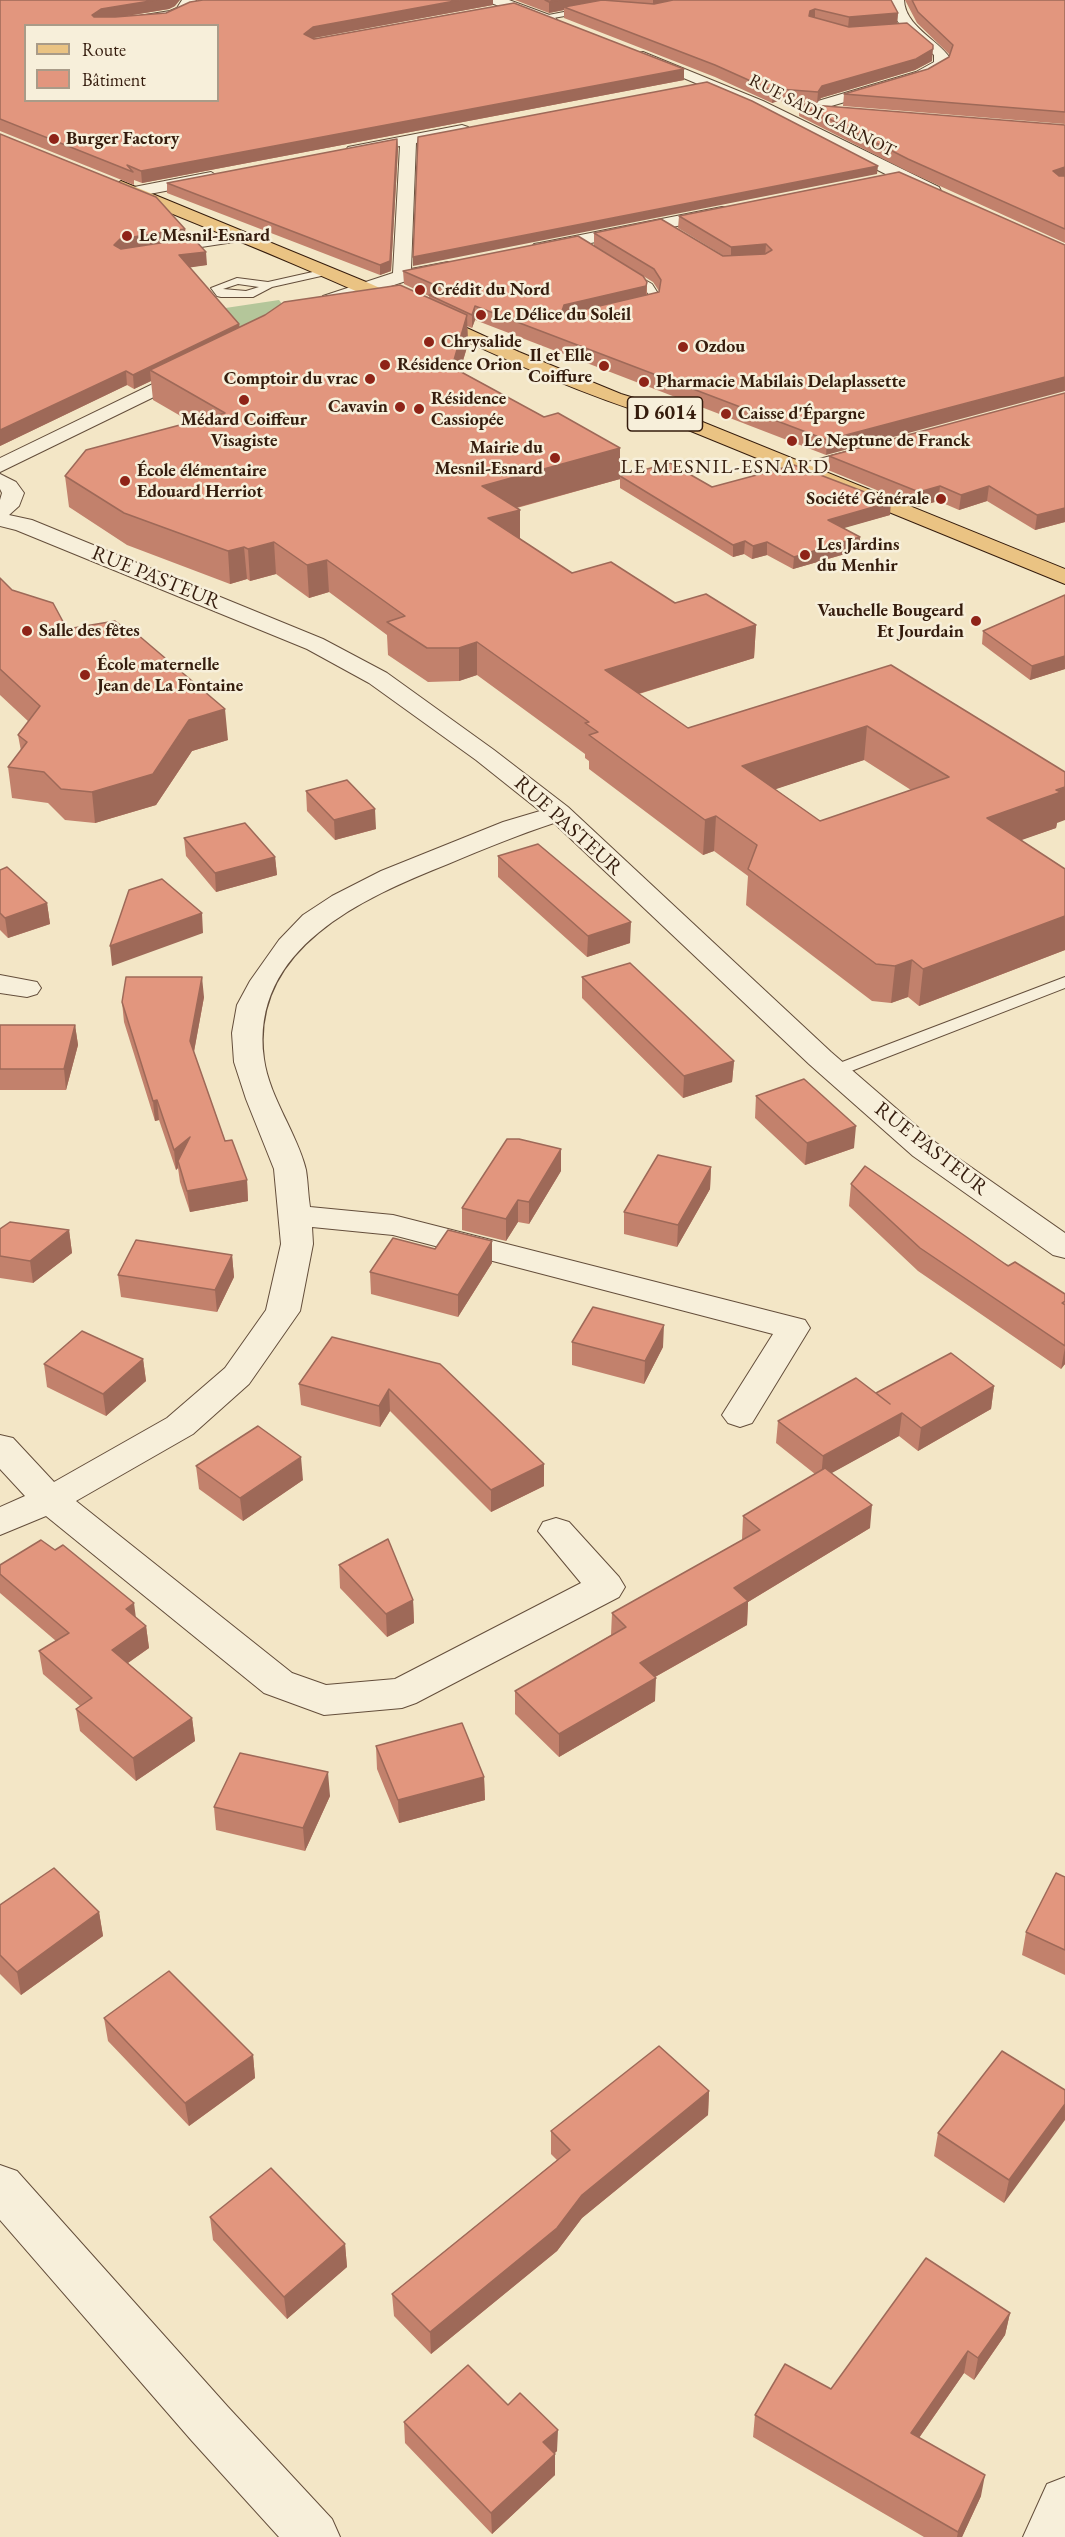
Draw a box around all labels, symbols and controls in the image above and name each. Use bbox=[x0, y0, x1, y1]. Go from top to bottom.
legend bbox=[24, 24, 219, 102]
text: Route bbox=[82, 38, 126, 61]
text: Bâtiment bbox=[82, 68, 146, 91]
street label: RUE SADI CARNOT bbox=[745, 70, 899, 162]
place label: Burger Factory bbox=[66, 128, 179, 150]
marker: Burger Factory bbox=[47, 132, 61, 146]
place label: Le Mesnil-Esnard bbox=[139, 225, 270, 247]
marker: Le Mesnil-Esnard bbox=[120, 229, 134, 243]
place label: Crédit du Nord bbox=[432, 279, 550, 301]
marker: Crédit du Nord bbox=[413, 283, 427, 297]
place label: Le Délice du Soleil bbox=[493, 304, 631, 326]
marker: Le Délice du Soleil bbox=[474, 308, 488, 322]
place label: Chrysalide bbox=[441, 331, 522, 353]
marker: Chrysalide bbox=[422, 335, 436, 349]
place label: Ozdou bbox=[695, 336, 745, 358]
marker: Ozdou bbox=[676, 340, 690, 354]
place label: Il et Elle Coiffure bbox=[528, 345, 592, 388]
place label: Résidence Orion bbox=[397, 354, 522, 376]
marker: Résidence Orion bbox=[378, 358, 392, 372]
marker: Il et Elle Coiffure bbox=[597, 359, 611, 373]
place label: Comptoir du vrac bbox=[224, 368, 358, 390]
place label: Pharmacie Mabilais Delaplassette bbox=[656, 371, 906, 393]
marker: Comptoir du vrac bbox=[363, 372, 377, 386]
marker: Pharmacie Mabilais Delaplassette bbox=[637, 375, 651, 389]
place label: Résidence Cassiopée bbox=[431, 388, 506, 430]
marker: Médard Coiffeur Visagiste bbox=[237, 393, 251, 407]
place label: Cavavin bbox=[328, 396, 388, 418]
road number: D 6014 bbox=[628, 397, 702, 431]
marker: Cavavin bbox=[393, 400, 407, 414]
marker: Résidence Cassiopée bbox=[412, 402, 426, 416]
place label: Caisse d'Épargne bbox=[738, 403, 865, 425]
marker: Caisse d'Épargne bbox=[719, 407, 733, 421]
place label: Médard Coiffeur Visagiste bbox=[181, 409, 307, 452]
place label: Le Neptune de Franck bbox=[804, 430, 970, 452]
marker: Le Neptune de Franck bbox=[785, 434, 799, 448]
place label: Mairie du Mesnil-Esnard bbox=[434, 437, 543, 480]
marker: Mairie du Mesnil-Esnard bbox=[548, 451, 562, 465]
district label: LE MESNIL-ESNARD bbox=[621, 456, 829, 480]
place label: École élémentaire Edouard Herriot bbox=[137, 460, 266, 502]
marker: École élémentaire Edouard Herriot bbox=[118, 474, 132, 488]
place label: Société Générale bbox=[806, 488, 929, 510]
marker: Société Générale bbox=[934, 492, 948, 506]
place label: Les Jardins du Menhir bbox=[817, 534, 900, 576]
street label: RUE PASTEUR bbox=[88, 541, 224, 615]
marker: Les Jardins du Menhir bbox=[798, 548, 812, 562]
place label: Vauchelle Bougeard Et Jourdain bbox=[817, 600, 964, 642]
marker: Vauchelle Bougeard Et Jourdain bbox=[969, 614, 983, 628]
place label: Salle des fêtes bbox=[39, 620, 140, 642]
marker: Salle des fêtes bbox=[20, 624, 34, 638]
place label: École maternelle Jean de La Fontaine bbox=[97, 654, 243, 696]
marker: École maternelle Jean de La Fontaine bbox=[78, 668, 92, 682]
street label: RUE PASTEUR bbox=[509, 771, 627, 881]
street label: RUE PASTEUR bbox=[869, 1097, 993, 1201]

